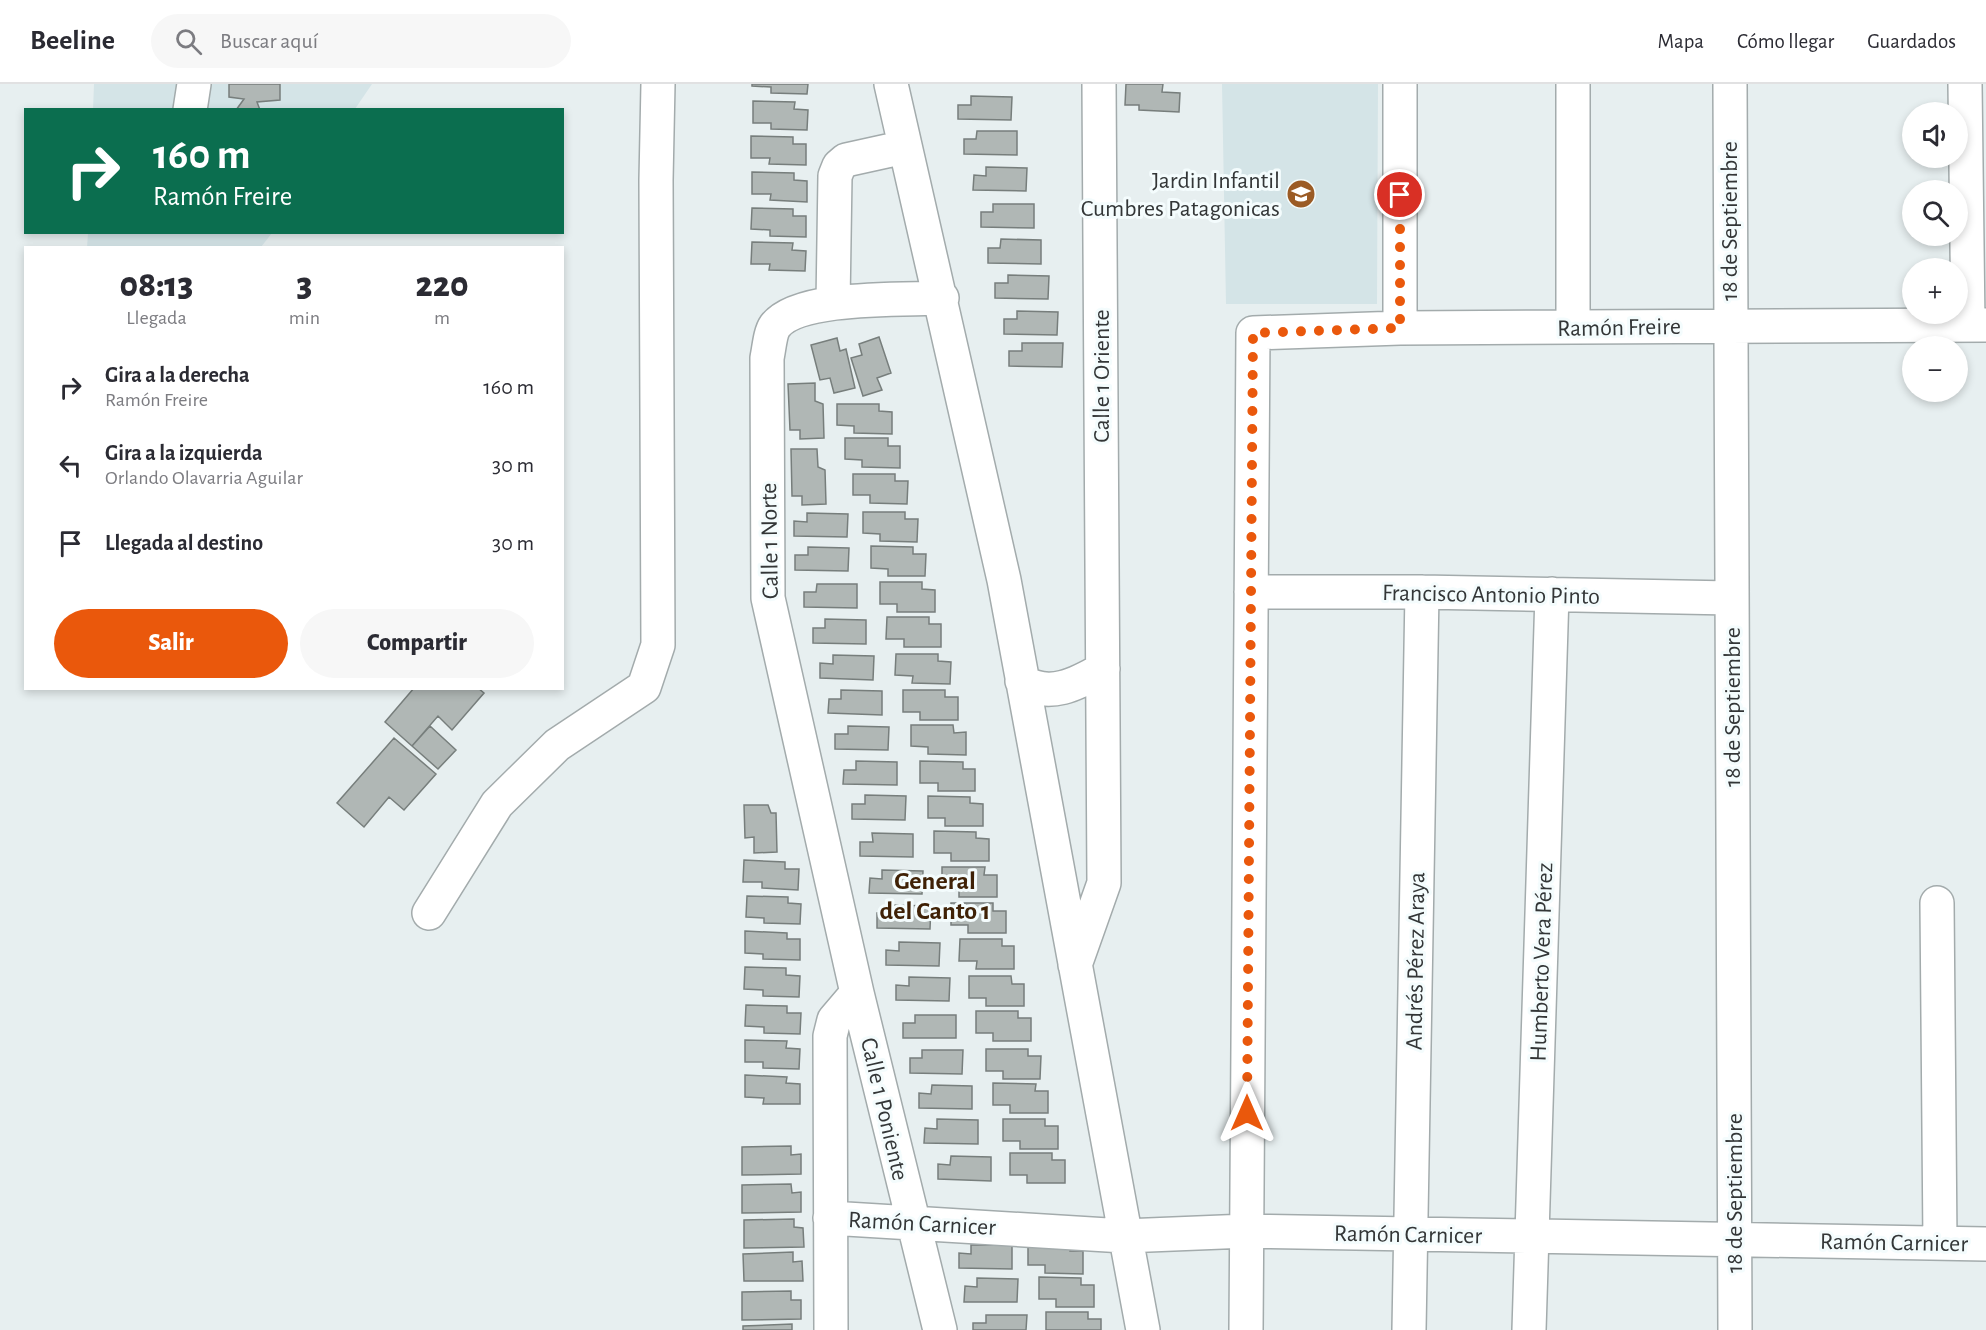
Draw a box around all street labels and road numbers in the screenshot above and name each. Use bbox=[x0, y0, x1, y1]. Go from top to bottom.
street label: 18 de Septiembre bbox=[1718, 141, 1742, 301]
street label: Calle 1 Oriente bbox=[1090, 309, 1114, 443]
street label: Ramón Freire bbox=[1557, 315, 1681, 341]
street label: Calle 1 Norte bbox=[757, 483, 783, 599]
street label: Francisco Antonio Pinto bbox=[1382, 581, 1600, 609]
street label: 18 de Septiembre bbox=[1721, 627, 1745, 787]
street label: Humberto Vera Pérez bbox=[1527, 862, 1557, 1062]
street label: Andrés Pérez Araya bbox=[1402, 872, 1430, 1050]
street label: Calle 1 Poniente bbox=[856, 1036, 912, 1183]
street label: 18 de Septiembre bbox=[1723, 1113, 1747, 1273]
street label: Ramón Carnicer bbox=[847, 1208, 997, 1240]
street label: Ramón Carnicer bbox=[1334, 1222, 1482, 1248]
street label: Ramón Carnicer bbox=[1820, 1230, 1968, 1256]

